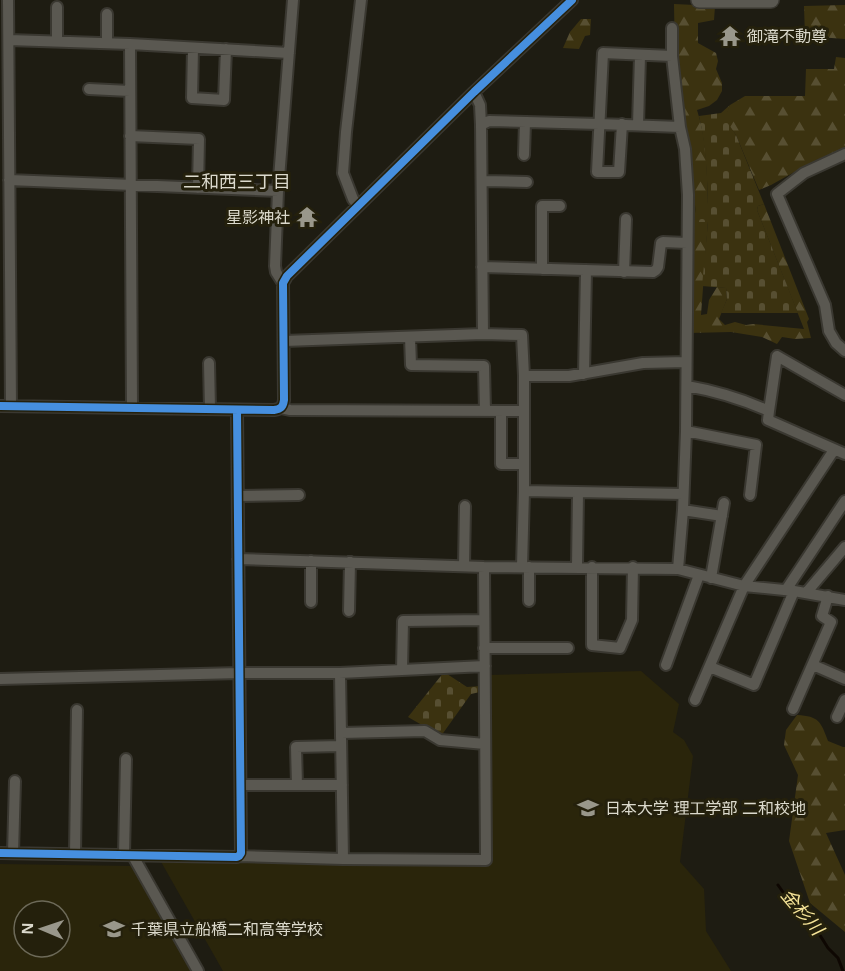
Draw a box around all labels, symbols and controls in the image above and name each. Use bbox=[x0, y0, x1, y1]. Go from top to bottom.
temple icon: 御滝不動尊 bbox=[718, 24, 742, 48]
place label: 御滝不動尊 bbox=[747, 28, 827, 45]
district label: 二和西三丁目 bbox=[183, 172, 291, 192]
temple icon: 星影神社 bbox=[295, 205, 319, 229]
place label: 星影神社 bbox=[226, 209, 290, 226]
school or university icon: 日本大学 理工学部 二和校地 bbox=[576, 796, 600, 820]
place label: 日本大学 理工学部 二和校地 bbox=[605, 800, 806, 817]
water label: 金杉川 bbox=[777, 885, 828, 941]
north arrow bbox=[12, 899, 72, 959]
school or university icon: 千葉県立船橋二和高等学校 bbox=[102, 917, 126, 941]
place label: 千葉県立船橋二和高等学校 bbox=[131, 921, 323, 938]
text: N bbox=[19, 922, 36, 935]

